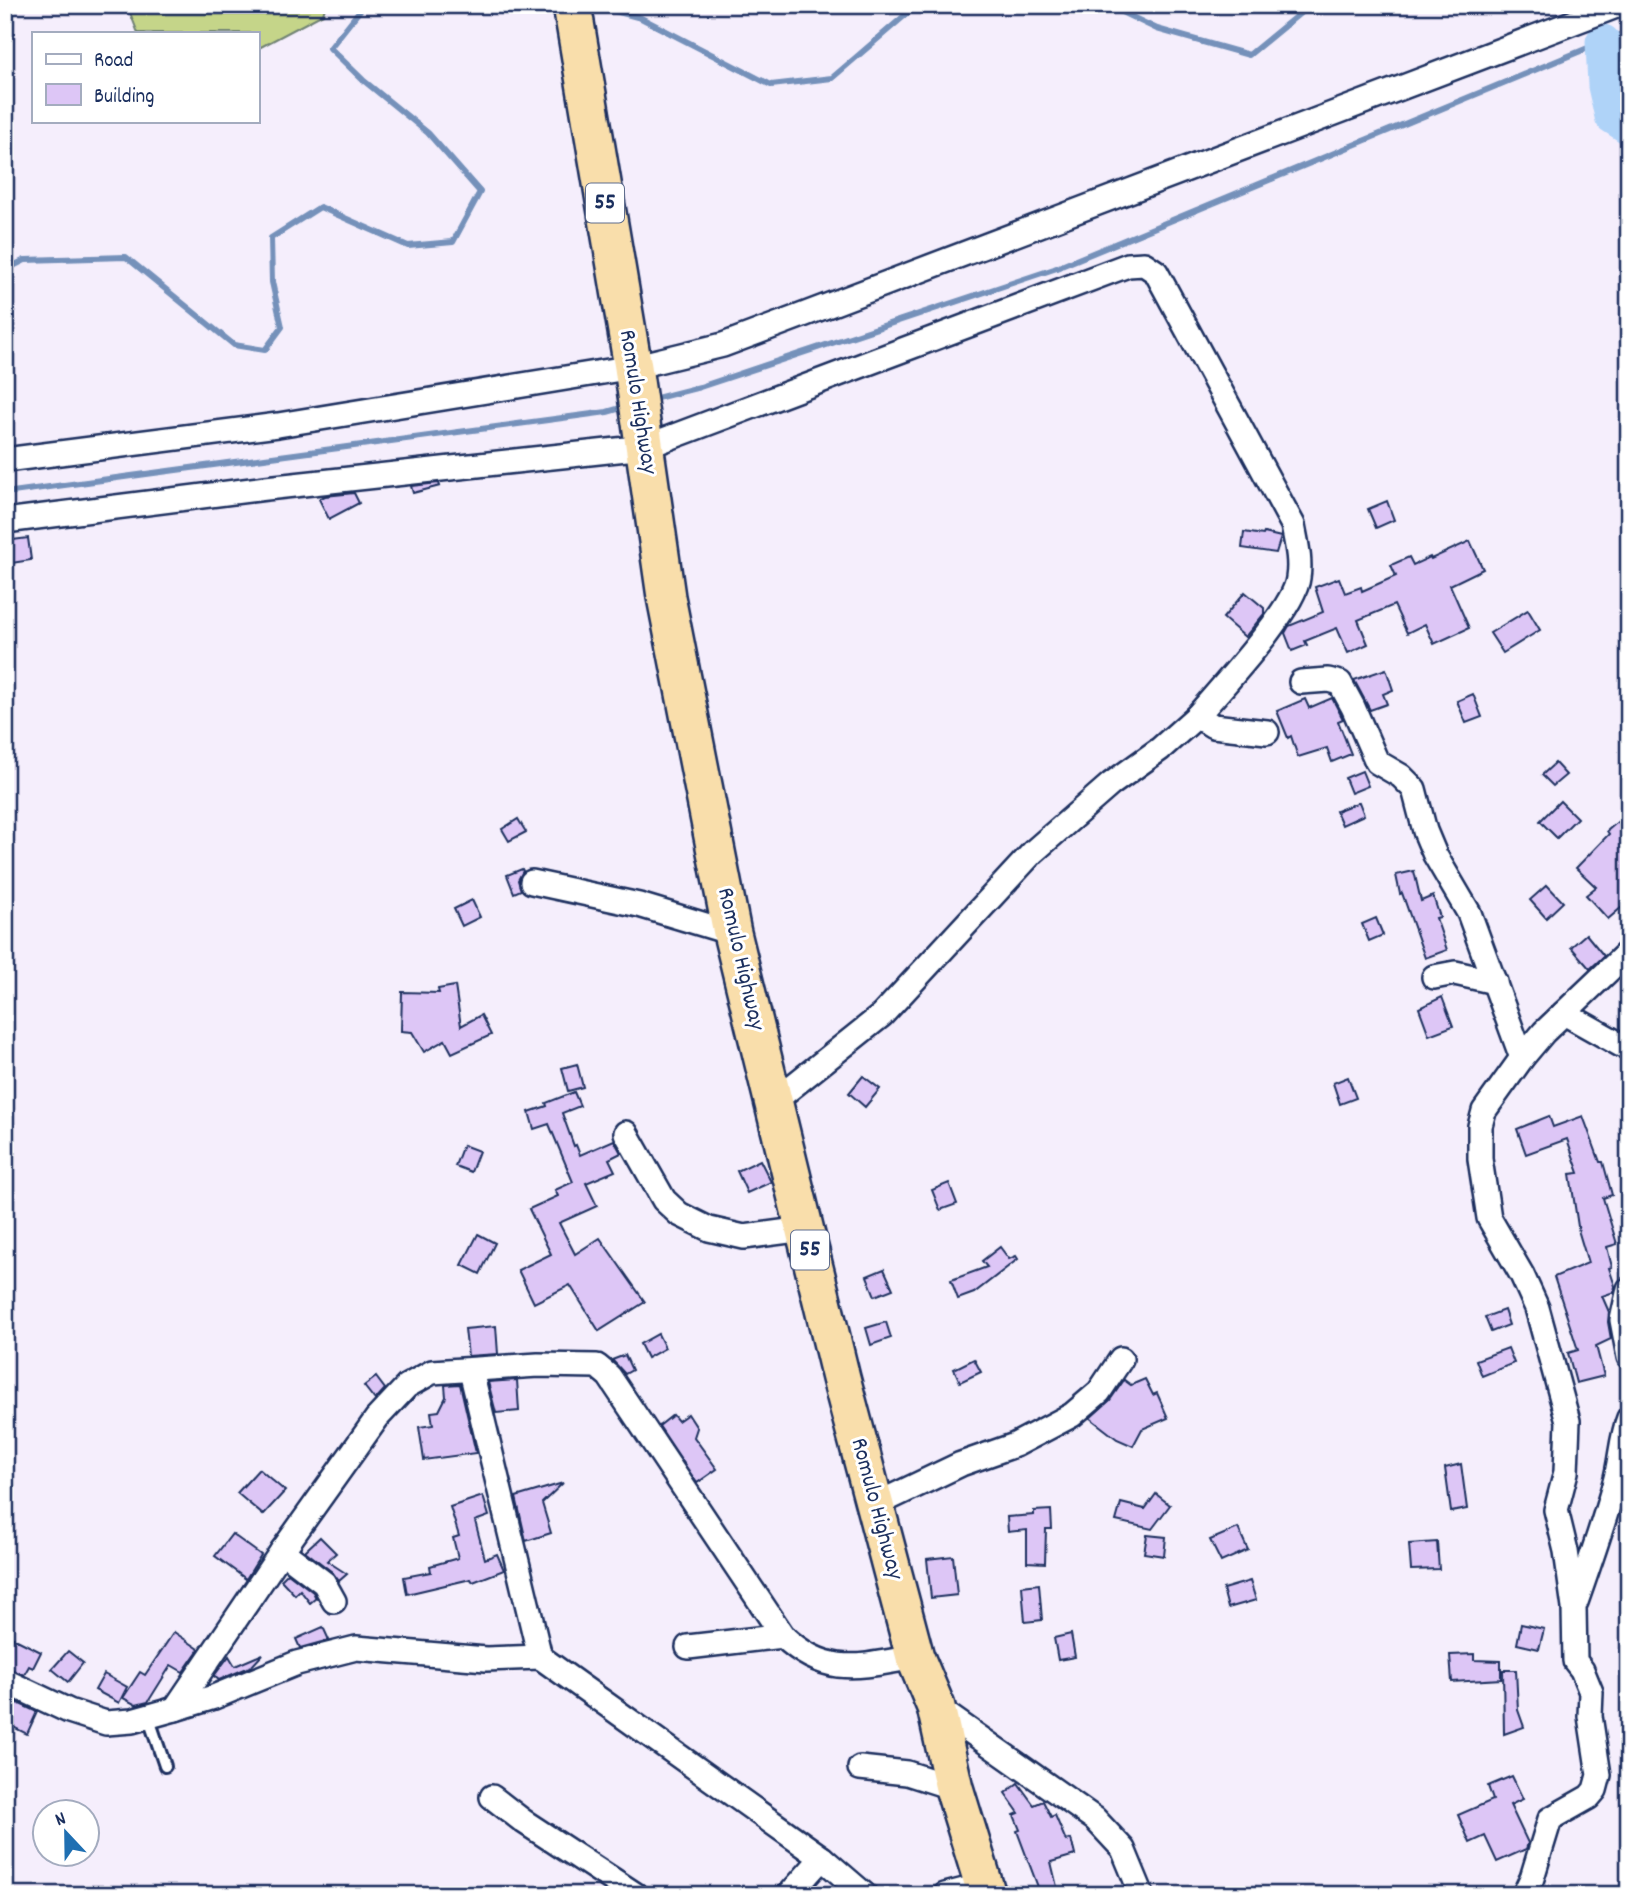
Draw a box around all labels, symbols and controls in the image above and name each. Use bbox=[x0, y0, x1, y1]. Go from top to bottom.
legend bbox=[32, 32, 259, 122]
text: Road bbox=[94, 47, 133, 77]
text: Building bbox=[94, 83, 154, 113]
road number: 55 bbox=[586, 184, 624, 222]
street label: Romulo Highway bbox=[609, 327, 665, 478]
street label: Romulo Highway bbox=[707, 884, 773, 1035]
road number: 55 bbox=[791, 1231, 829, 1270]
street label: Romulo Highway bbox=[841, 1434, 912, 1585]
north arrow bbox=[32, 1798, 102, 1868]
text: N bbox=[52, 1806, 70, 1835]

